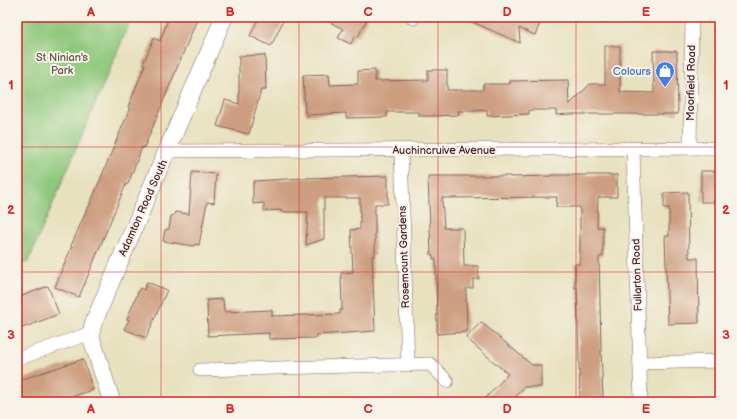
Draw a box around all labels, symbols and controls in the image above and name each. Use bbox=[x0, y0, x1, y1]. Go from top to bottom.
text: A bbox=[86, 4, 95, 20]
text: B bbox=[225, 4, 235, 20]
text: C bbox=[363, 4, 373, 20]
text: D bbox=[502, 4, 512, 20]
text: E bbox=[642, 4, 651, 20]
street label: Moorfield Road bbox=[684, 45, 698, 121]
park label: St Ninian's Park bbox=[36, 51, 89, 77]
shop icon: Colours bbox=[654, 60, 676, 88]
place label: Colours bbox=[613, 65, 652, 78]
text: 1 bbox=[8, 77, 14, 93]
text: 1 bbox=[723, 77, 729, 93]
street label: Auchincruive Avenue bbox=[392, 144, 496, 157]
street label: Adamton Road South bbox=[116, 158, 170, 258]
text: 2 bbox=[7, 202, 15, 218]
text: 2 bbox=[722, 202, 730, 218]
street label: Rosemount Gardens bbox=[396, 205, 412, 309]
street label: Fullarton Road bbox=[629, 238, 645, 312]
text: 3 bbox=[7, 327, 15, 343]
text: 3 bbox=[722, 327, 730, 343]
text: A bbox=[86, 401, 95, 417]
text: B bbox=[225, 401, 235, 417]
text: C bbox=[363, 401, 373, 417]
text: D bbox=[502, 401, 512, 417]
text: E bbox=[642, 401, 651, 417]

